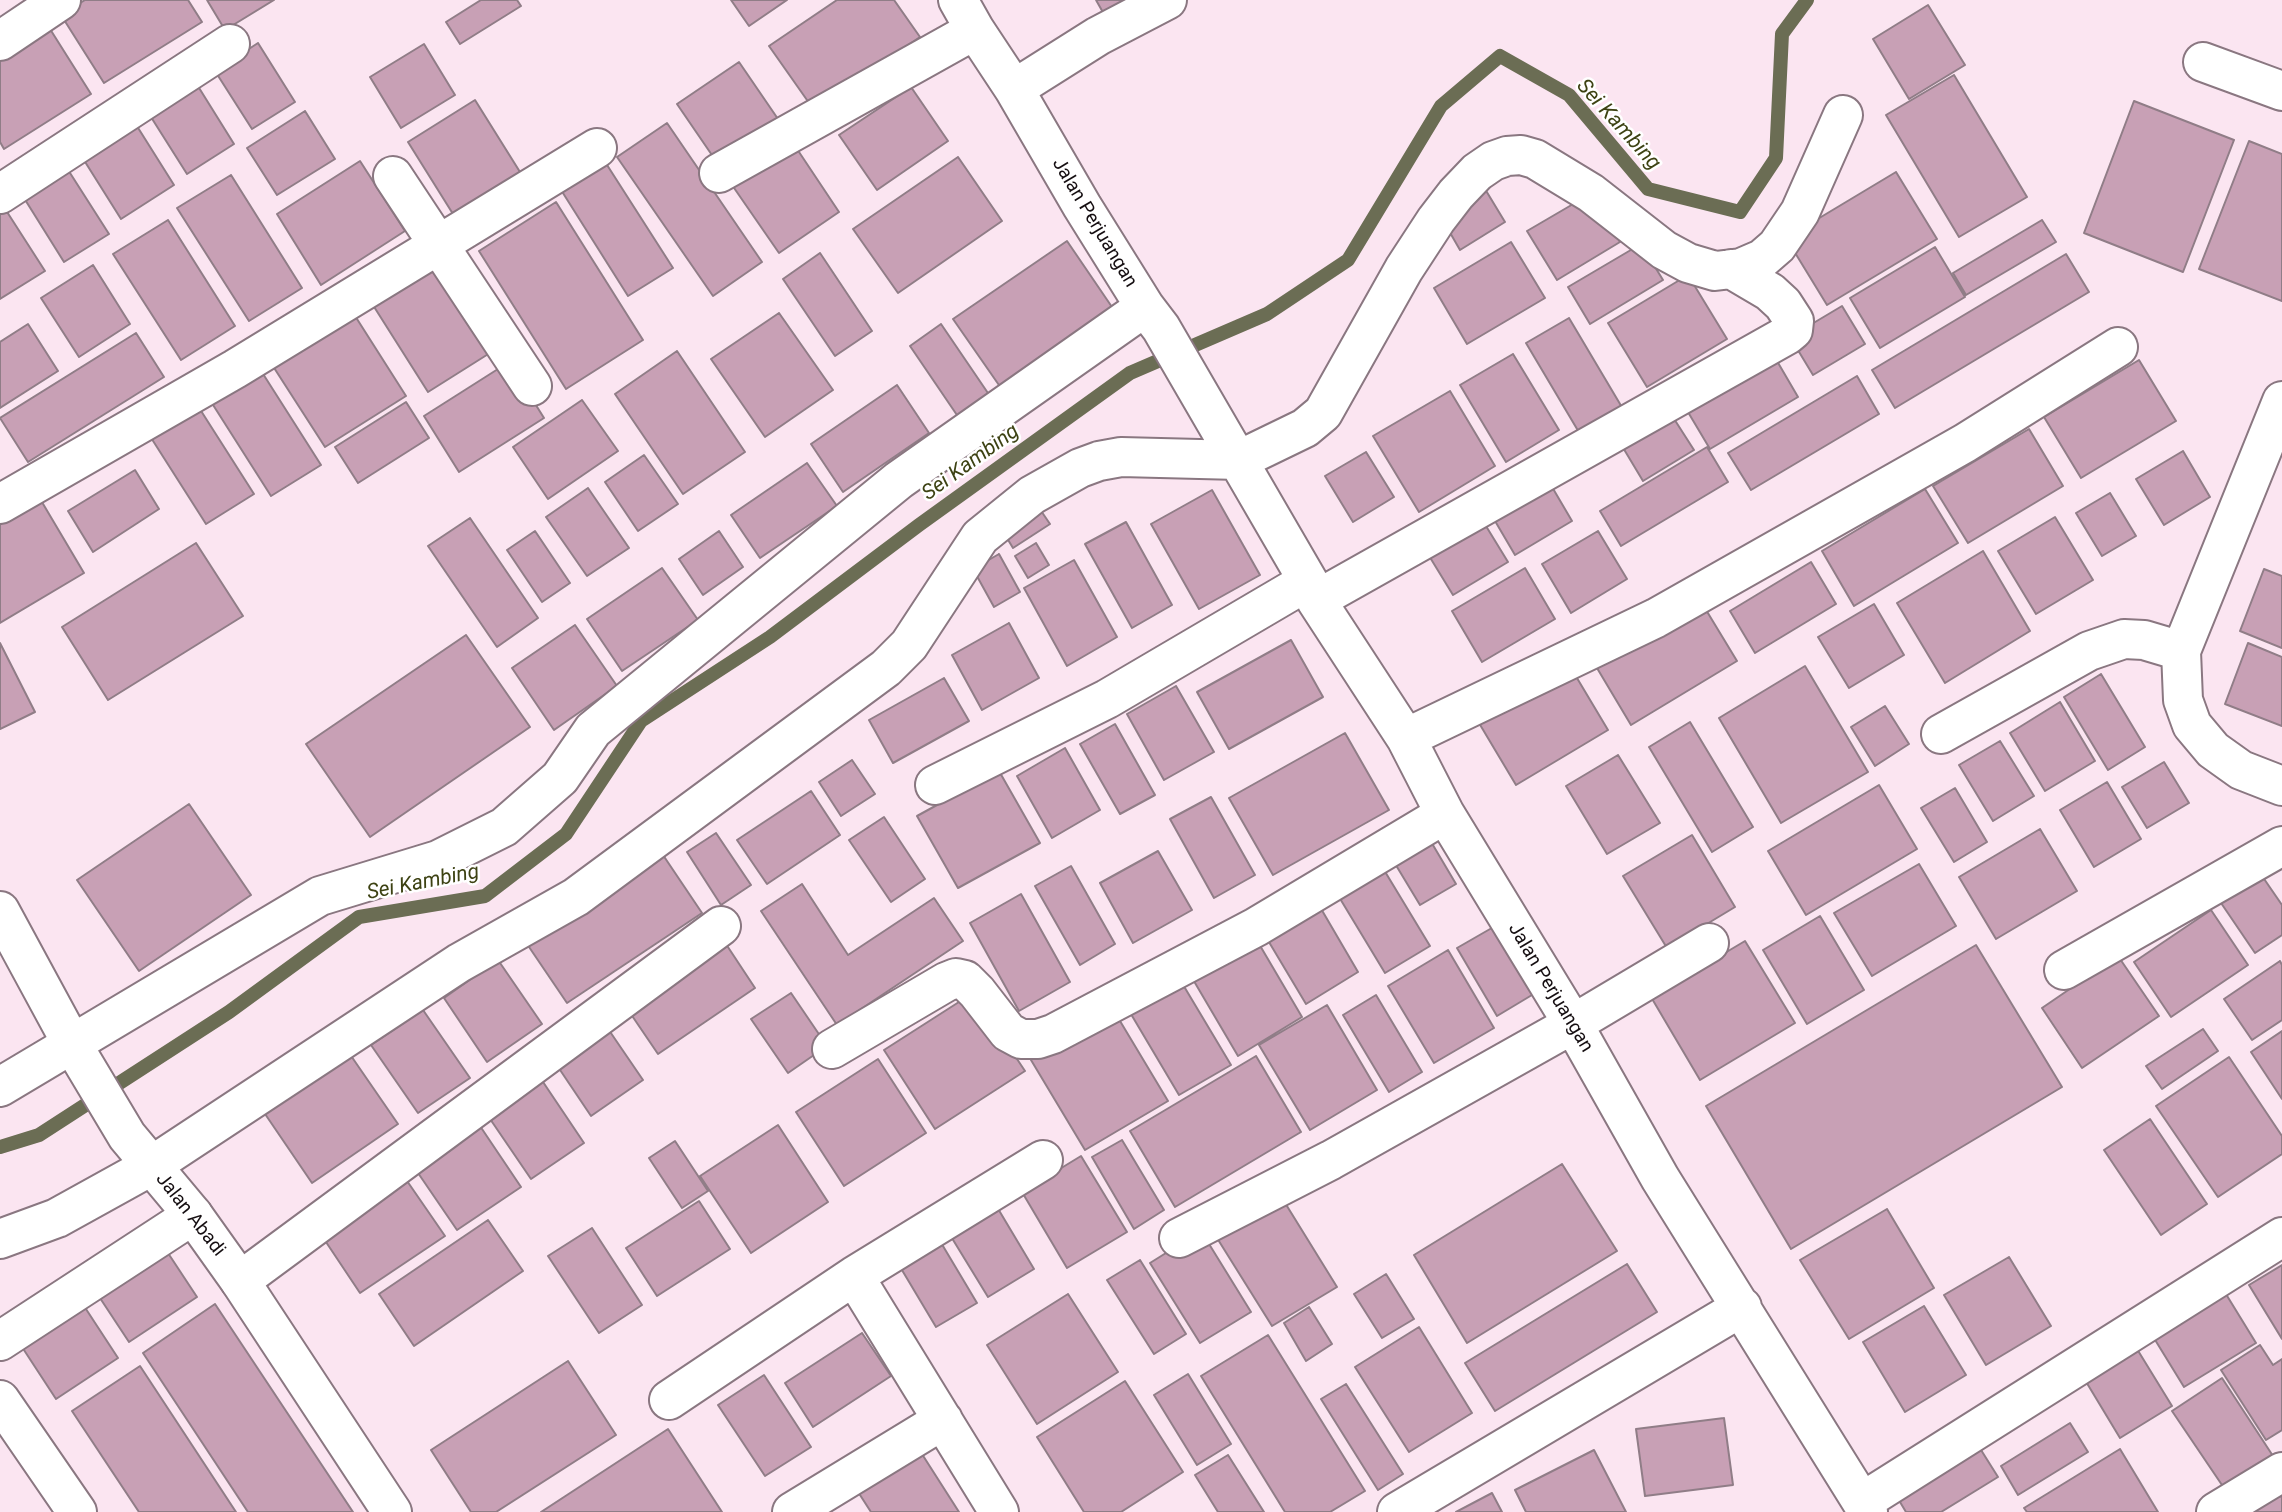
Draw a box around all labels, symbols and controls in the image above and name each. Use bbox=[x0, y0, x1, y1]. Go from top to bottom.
water label: Sei Kambing bbox=[1571, 74, 1665, 176]
street label: Jalan Perjuangan bbox=[1046, 154, 1142, 292]
water label: Sei Kambing bbox=[918, 419, 1024, 507]
water label: Sei Kambing bbox=[365, 860, 481, 906]
street label: Jalan Perjuangan bbox=[1502, 919, 1598, 1057]
street label: Jalan Abadi bbox=[150, 1169, 230, 1261]

